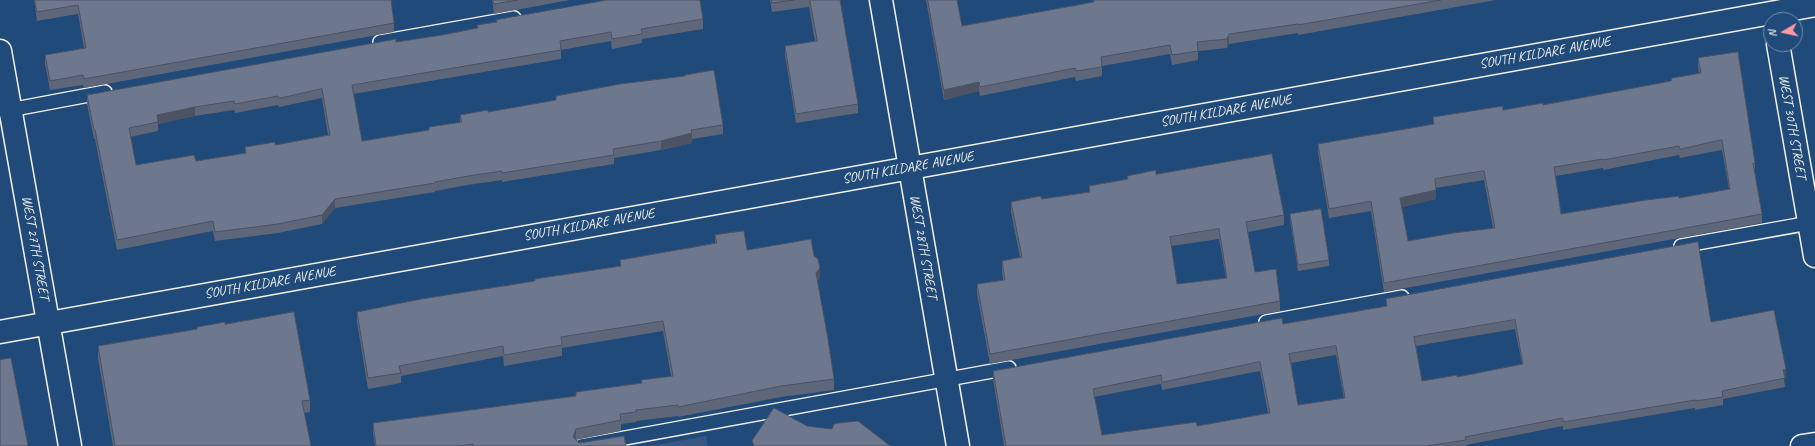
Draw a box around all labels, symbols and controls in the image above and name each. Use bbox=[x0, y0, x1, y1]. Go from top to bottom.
north arrow bbox=[1763, 12, 1803, 52]
text: N bbox=[1765, 29, 1780, 38]
street label: SOUTH KILDARE AVENUE bbox=[1478, 33, 1612, 73]
street label: WEST 30TH STREET bbox=[1775, 74, 1809, 180]
street label: SOUTH KILDARE AVENUE bbox=[1159, 91, 1293, 131]
street label: SOUTH KILDARE AVENUE bbox=[841, 148, 975, 188]
street label: WEST 28TH STREET bbox=[906, 194, 940, 300]
street label: WEST 27TH STREET bbox=[18, 195, 52, 301]
street label: SOUTH KILDARE AVENUE bbox=[522, 205, 656, 245]
street label: SOUTH KILDARE AVENUE bbox=[203, 263, 337, 303]

